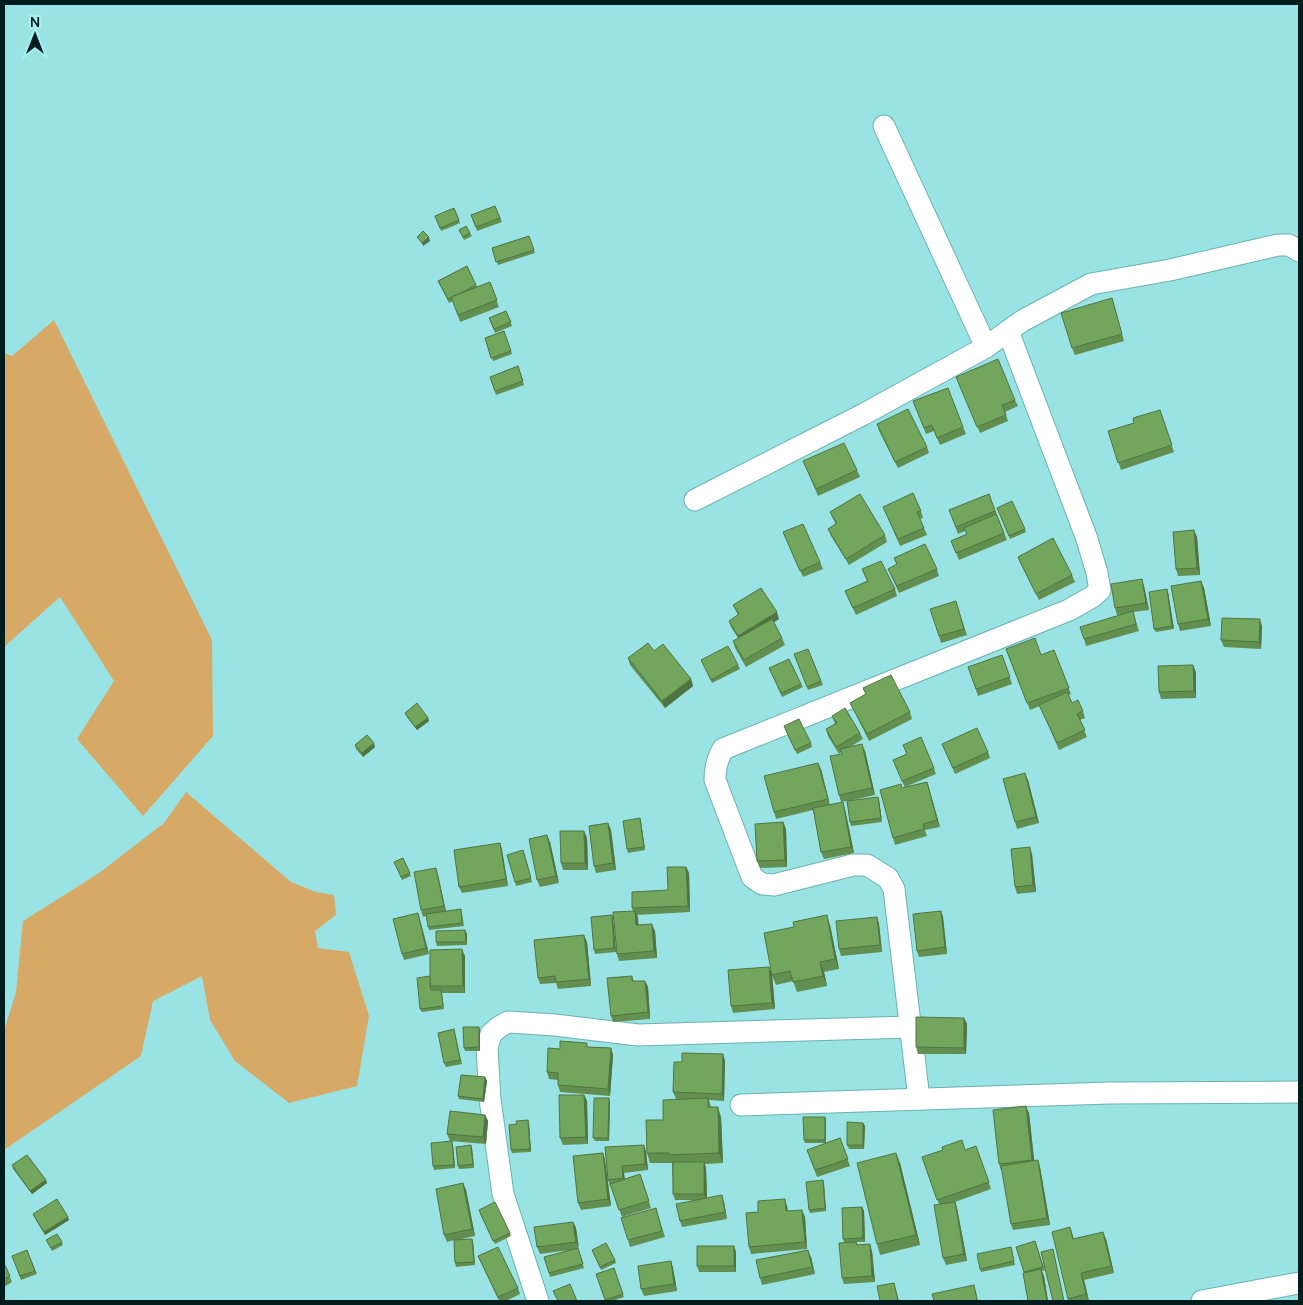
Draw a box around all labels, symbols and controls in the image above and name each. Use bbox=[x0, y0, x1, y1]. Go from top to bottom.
north arrow bbox=[10, 10, 60, 60]
text: N bbox=[30, 12, 40, 31]

